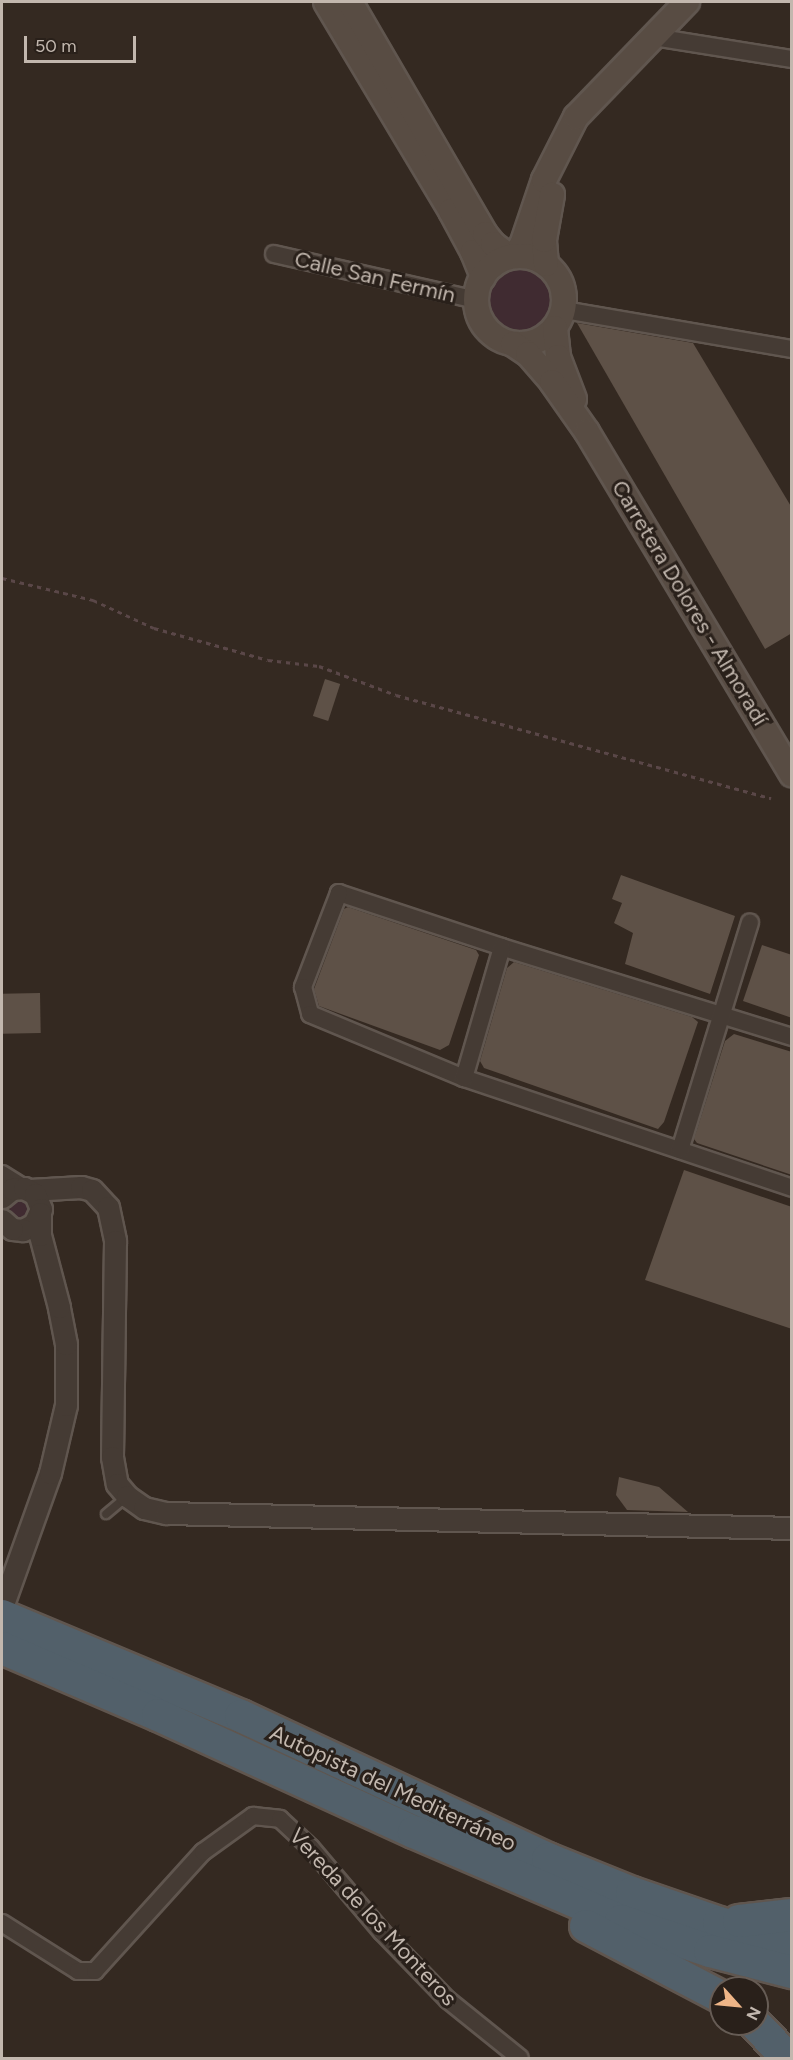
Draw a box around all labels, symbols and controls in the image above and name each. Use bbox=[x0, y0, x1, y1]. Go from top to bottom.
scale bar bbox=[27, 24, 140, 62]
text: 50 m bbox=[35, 35, 77, 57]
street label: Calle San Fermín bbox=[292, 246, 458, 308]
street label: Carretera Dolores - Almoradí bbox=[606, 476, 774, 730]
street label: Autopista del Mediterráneo bbox=[266, 1719, 520, 1857]
street label: Vereda de los Monteros bbox=[284, 1823, 462, 2011]
north arrow bbox=[709, 1976, 769, 2036]
text: N bbox=[742, 2004, 765, 2023]

